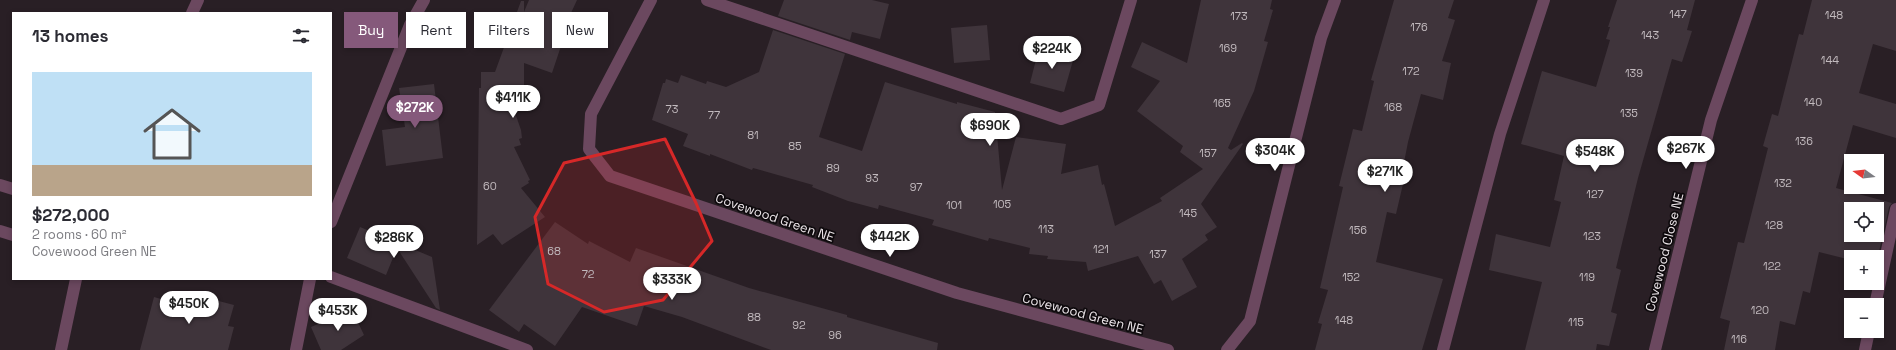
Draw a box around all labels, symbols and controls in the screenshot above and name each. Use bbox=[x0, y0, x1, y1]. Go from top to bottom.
house number: 147 bbox=[1669, 7, 1687, 21]
house number: 148 bbox=[1825, 8, 1843, 22]
house number: 173 bbox=[1230, 9, 1248, 23]
chip: Buy bbox=[344, 12, 398, 48]
chip: Rent bbox=[406, 12, 466, 48]
chip: Filters bbox=[474, 12, 544, 48]
chip: New bbox=[552, 12, 608, 48]
house number: 176 bbox=[1410, 20, 1428, 34]
text: 13 homes bbox=[32, 25, 108, 47]
icon: filters bbox=[290, 25, 312, 47]
house number: 143 bbox=[1641, 28, 1659, 42]
pin: $224K bbox=[1024, 36, 1080, 70]
text: $224K bbox=[1032, 40, 1072, 57]
house number: 169 bbox=[1219, 41, 1237, 55]
house number: 144 bbox=[1821, 53, 1839, 67]
house number: 172 bbox=[1402, 64, 1420, 78]
house number: 139 bbox=[1625, 66, 1643, 80]
pin: $411K bbox=[485, 85, 541, 119]
text: $411K bbox=[495, 89, 531, 106]
pin: $272K bbox=[387, 95, 443, 129]
house number: 140 bbox=[1804, 95, 1822, 109]
house number: 165 bbox=[1213, 96, 1231, 110]
icon: home bbox=[136, 98, 208, 170]
text: $272K bbox=[396, 99, 434, 116]
house number: 168 bbox=[1384, 100, 1402, 114]
house number: 73 bbox=[666, 102, 679, 116]
house number: 135 bbox=[1620, 106, 1638, 120]
house number: 77 bbox=[708, 108, 720, 122]
pin: $690K bbox=[962, 113, 1018, 147]
text: $690K bbox=[970, 117, 1010, 134]
house number: 81 bbox=[747, 128, 759, 142]
house number: 136 bbox=[1795, 134, 1813, 148]
pin: $267K bbox=[1658, 136, 1714, 170]
pin: $304K bbox=[1247, 138, 1303, 172]
house number: 85 bbox=[788, 139, 802, 153]
pin: $548K bbox=[1567, 139, 1623, 173]
text: $267K bbox=[1667, 140, 1705, 157]
text: $304K bbox=[1255, 142, 1295, 159]
text: $548K bbox=[1575, 143, 1615, 160]
house number: 157 bbox=[1199, 146, 1217, 160]
north arrow bbox=[1844, 154, 1884, 194]
map controls bbox=[1844, 154, 1884, 338]
pin: $271K bbox=[1357, 159, 1413, 193]
house number: 89 bbox=[826, 161, 840, 175]
text: $271K bbox=[1367, 163, 1403, 180]
house number: 93 bbox=[865, 171, 879, 185]
house number: 132 bbox=[1774, 176, 1792, 190]
house number: 60 bbox=[483, 179, 497, 193]
house number: 97 bbox=[910, 180, 922, 194]
house number: 127 bbox=[1586, 187, 1604, 201]
street label: Covewood Green NE bbox=[713, 189, 836, 246]
street label: Covewood Close NE bbox=[1641, 191, 1687, 313]
house number: 105 bbox=[993, 197, 1012, 211]
house number: 101 bbox=[946, 198, 962, 212]
button: locate bbox=[1844, 202, 1884, 242]
text: $272,000 bbox=[32, 204, 110, 226]
house number: 145 bbox=[1179, 206, 1197, 220]
house number: 128 bbox=[1765, 218, 1783, 232]
house number: 113 bbox=[1038, 222, 1054, 236]
house number: 156 bbox=[1349, 223, 1367, 237]
pin: $442K bbox=[862, 224, 918, 258]
pin: $286K bbox=[366, 225, 422, 259]
text: 2 rooms · 60 m² bbox=[32, 226, 127, 243]
text: $442K bbox=[870, 228, 910, 245]
text: $286K bbox=[374, 229, 414, 246]
house number: 123 bbox=[1583, 229, 1601, 243]
house number: 121 bbox=[1093, 242, 1109, 256]
text: Covewood Green NE bbox=[32, 243, 156, 260]
house number: 68 bbox=[547, 244, 561, 258]
house number: 137 bbox=[1149, 247, 1167, 261]
button: + bbox=[1844, 250, 1884, 290]
house number: 122 bbox=[1763, 259, 1781, 273]
house number: 72 bbox=[582, 267, 595, 281]
pin: $333K bbox=[644, 267, 700, 301]
house number: 152 bbox=[1342, 270, 1360, 284]
house number: 119 bbox=[1579, 270, 1595, 284]
text: $333K bbox=[652, 271, 692, 288]
street label: Covewood Green NE bbox=[1021, 289, 1145, 338]
pin: $450K bbox=[161, 291, 217, 325]
text: $450K bbox=[169, 295, 209, 312]
pin: $453K bbox=[310, 298, 366, 332]
button: − bbox=[1844, 298, 1884, 338]
text: $453K bbox=[318, 302, 358, 319]
house number: 120 bbox=[1751, 303, 1769, 317]
house number: 88 bbox=[747, 310, 761, 324]
house number: 148 bbox=[1335, 313, 1353, 327]
house number: 115 bbox=[1568, 315, 1584, 329]
house number: 92 bbox=[792, 318, 806, 332]
house number: 96 bbox=[828, 328, 842, 342]
house number: 116 bbox=[1731, 332, 1747, 346]

